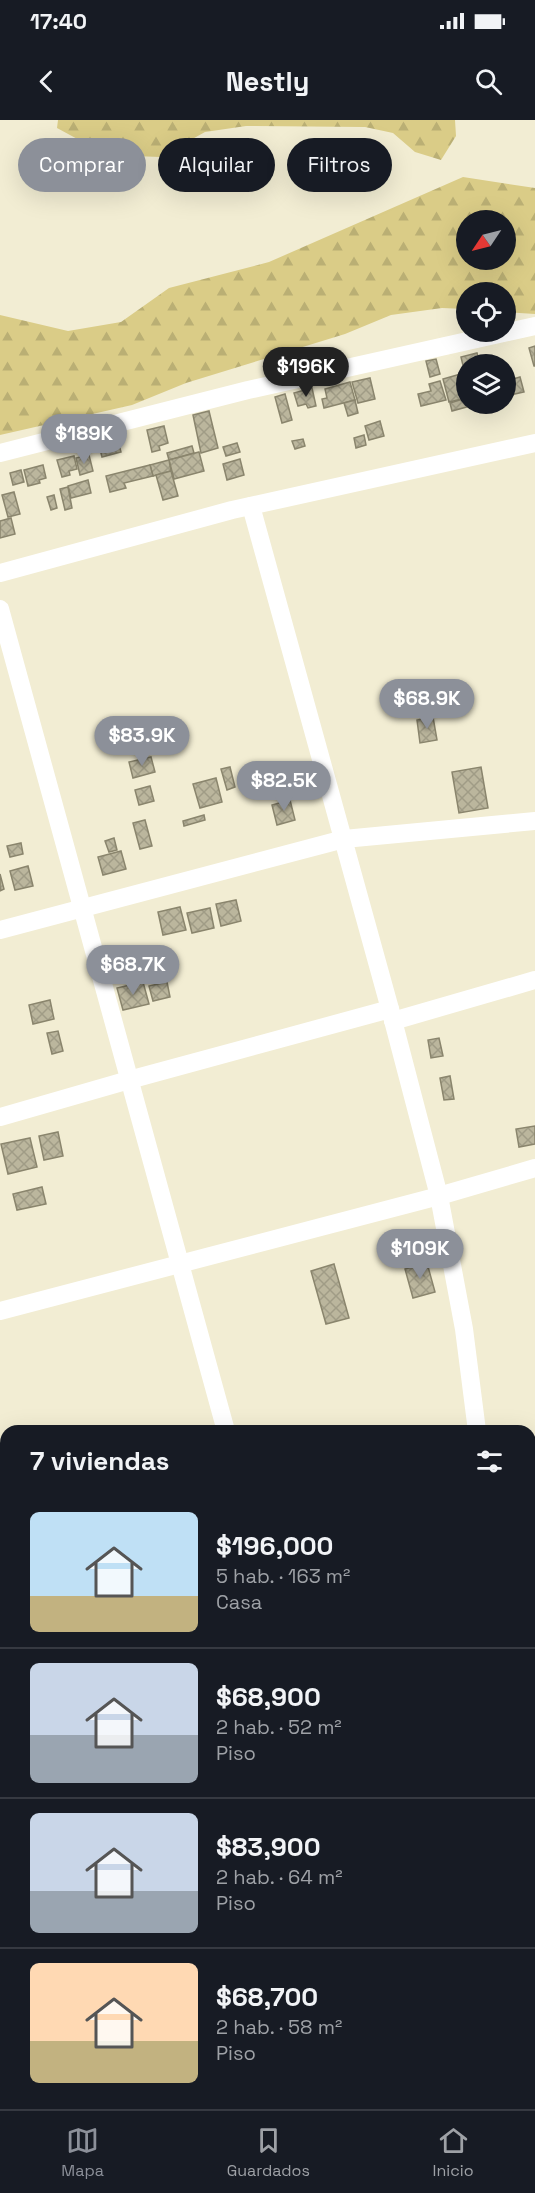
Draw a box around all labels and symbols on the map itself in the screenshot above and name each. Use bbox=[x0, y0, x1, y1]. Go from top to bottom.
north arrow bbox=[456, 210, 516, 270]
pin: $196K bbox=[264, 347, 348, 398]
pin: $189K bbox=[42, 414, 126, 465]
pin: $68.9K bbox=[378, 679, 476, 730]
pin: $83.9K bbox=[93, 716, 191, 767]
pin: $82.5K bbox=[235, 761, 333, 812]
pin: $68.7K bbox=[84, 945, 182, 996]
pin: $109K bbox=[378, 1229, 462, 1280]

